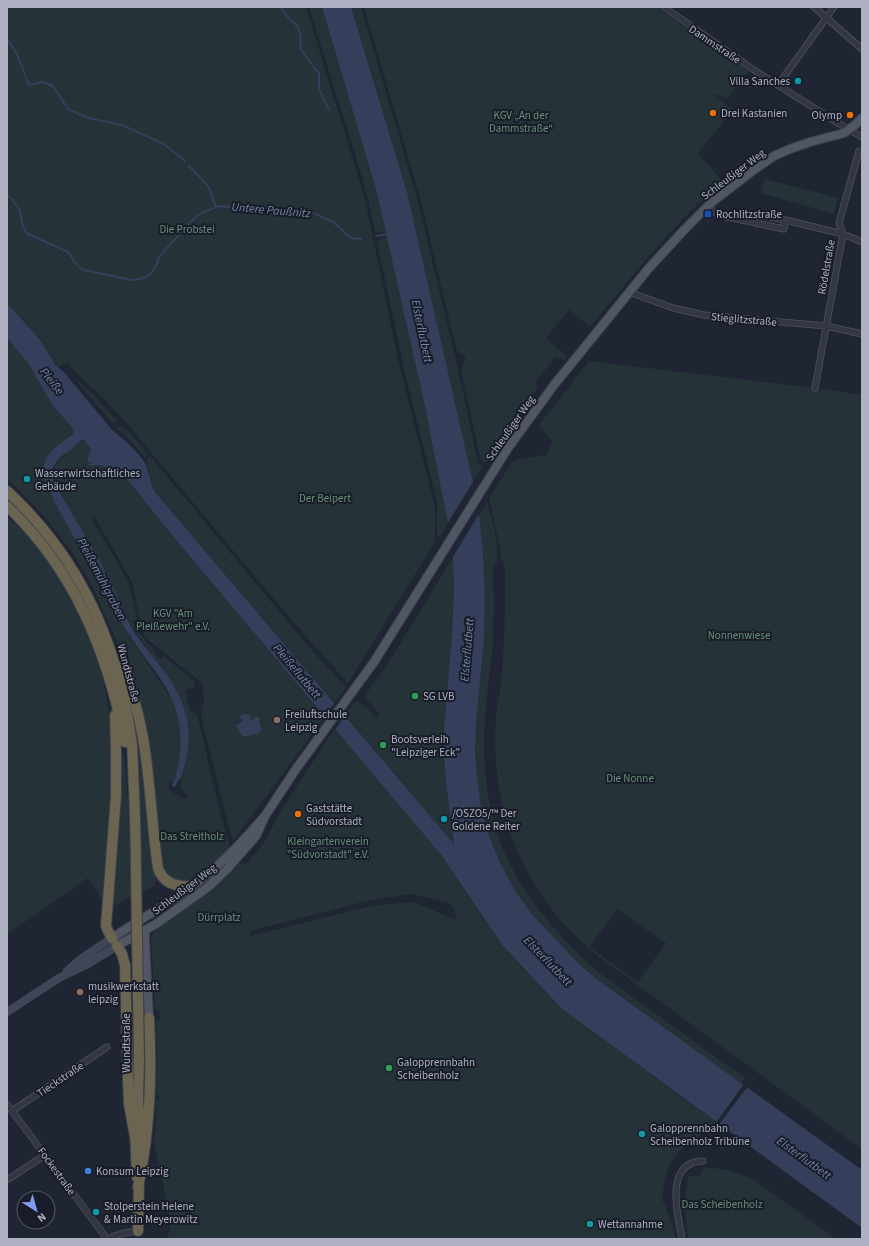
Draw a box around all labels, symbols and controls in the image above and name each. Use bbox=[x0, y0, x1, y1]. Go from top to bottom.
street label: Dammstraße bbox=[686, 22, 744, 68]
place label: Villa Sanches bbox=[730, 74, 790, 89]
marker: Villa Sanches bbox=[793, 76, 803, 86]
place label: Drei Kastanien bbox=[721, 106, 787, 121]
park label: KGV „An der Dammstraße“ bbox=[489, 108, 553, 136]
marker: Drei Kastanien bbox=[708, 108, 718, 118]
place label: Olymp bbox=[812, 108, 842, 123]
marker: Olymp bbox=[845, 110, 855, 120]
street label: Schleußiger Weg bbox=[698, 145, 769, 203]
water label: Untere Paußnitz bbox=[231, 199, 312, 223]
place label: Rochlitzstraße bbox=[716, 207, 783, 222]
marker: Rochlitzstraße bbox=[703, 209, 713, 219]
park label: Die Probstei bbox=[159, 222, 215, 237]
street label: Rödelstraße bbox=[814, 238, 839, 296]
water label: Elsterflutbett bbox=[407, 298, 437, 365]
street label: Stieglitzstraße bbox=[711, 309, 778, 330]
water label: Pleiße bbox=[35, 364, 68, 399]
street label: Schleußiger Weg bbox=[482, 392, 539, 464]
place label: Wasserwirtschaftliches Gebäude bbox=[35, 466, 140, 494]
marker: Wasserwirtschaftliches Gebäude bbox=[22, 474, 32, 484]
park label: Der Beipert bbox=[299, 491, 351, 506]
water label: Pleißemühlgraben bbox=[73, 535, 130, 623]
park label: KGV "Am Pleißewehr" e.V. bbox=[136, 606, 210, 634]
water label: Elsterflutbett bbox=[456, 616, 479, 683]
park label: Nonnenwiese bbox=[708, 628, 771, 643]
water label: Pleißeflutbett bbox=[269, 640, 325, 703]
street label: Wundtstraße bbox=[114, 643, 144, 704]
place label: SG LVB bbox=[423, 689, 455, 704]
marker: SG LVB bbox=[410, 691, 420, 701]
place label: Freiluftschule Leipzig bbox=[285, 707, 348, 735]
marker: Freiluftschule Leipzig bbox=[272, 715, 282, 725]
place label: Bootsverleih "Leipziger Eck" bbox=[391, 732, 460, 760]
marker: Bootsverleih "Leipziger Eck" bbox=[378, 740, 388, 750]
park label: Die Nonne bbox=[606, 771, 654, 786]
place label: Gaststätte Südvorstadt bbox=[306, 801, 362, 829]
place label: /OSZO5/™ Der Goldene Reiter bbox=[452, 806, 520, 834]
marker: Gaststätte Südvorstadt bbox=[293, 809, 303, 819]
marker: /OSZO5/™ Der Goldene Reiter bbox=[439, 814, 449, 824]
park label: Das Streitholz bbox=[160, 829, 224, 844]
park label: Kleingartenverein "Südvorstadt" e.V. bbox=[287, 834, 370, 862]
street label: Schleußiger Weg bbox=[149, 860, 220, 918]
park label: Dürrplatz bbox=[197, 910, 241, 925]
water label: Elsterflutbett bbox=[519, 933, 577, 991]
place label: musikwerkstatt leipzig bbox=[88, 979, 159, 1007]
marker: musikwerkstatt leipzig bbox=[75, 987, 85, 997]
street label: Wundtstraße bbox=[119, 1013, 134, 1073]
place label: Galopprennbahn Scheibenholz bbox=[397, 1055, 475, 1083]
street label: Tieckstraße bbox=[34, 1058, 87, 1101]
marker: Galopprennbahn Scheibenholz bbox=[384, 1063, 394, 1073]
place label: Galopprennbahn Scheibenholz Tribüne bbox=[650, 1121, 750, 1149]
marker: Galopprennbahn Scheibenholz Tribüne bbox=[637, 1129, 647, 1139]
water label: Elsterflutbett bbox=[773, 1133, 835, 1185]
street label: Fockestraße bbox=[34, 1144, 79, 1199]
place label: Konsum Leipzig bbox=[96, 1164, 169, 1179]
marker: Konsum Leipzig bbox=[83, 1166, 93, 1176]
north arrow bbox=[16, 1190, 56, 1230]
park label: Das Scheibenholz bbox=[681, 1197, 763, 1212]
place label: Stolperstein Helene & Martin Meyerowitz bbox=[104, 1199, 198, 1227]
marker: Stolperstein Helene & Martin Meyerowitz bbox=[91, 1207, 101, 1217]
text: N bbox=[34, 1209, 49, 1226]
place label: Wettannahme bbox=[598, 1217, 663, 1232]
marker: Wettannahme bbox=[585, 1219, 595, 1229]

